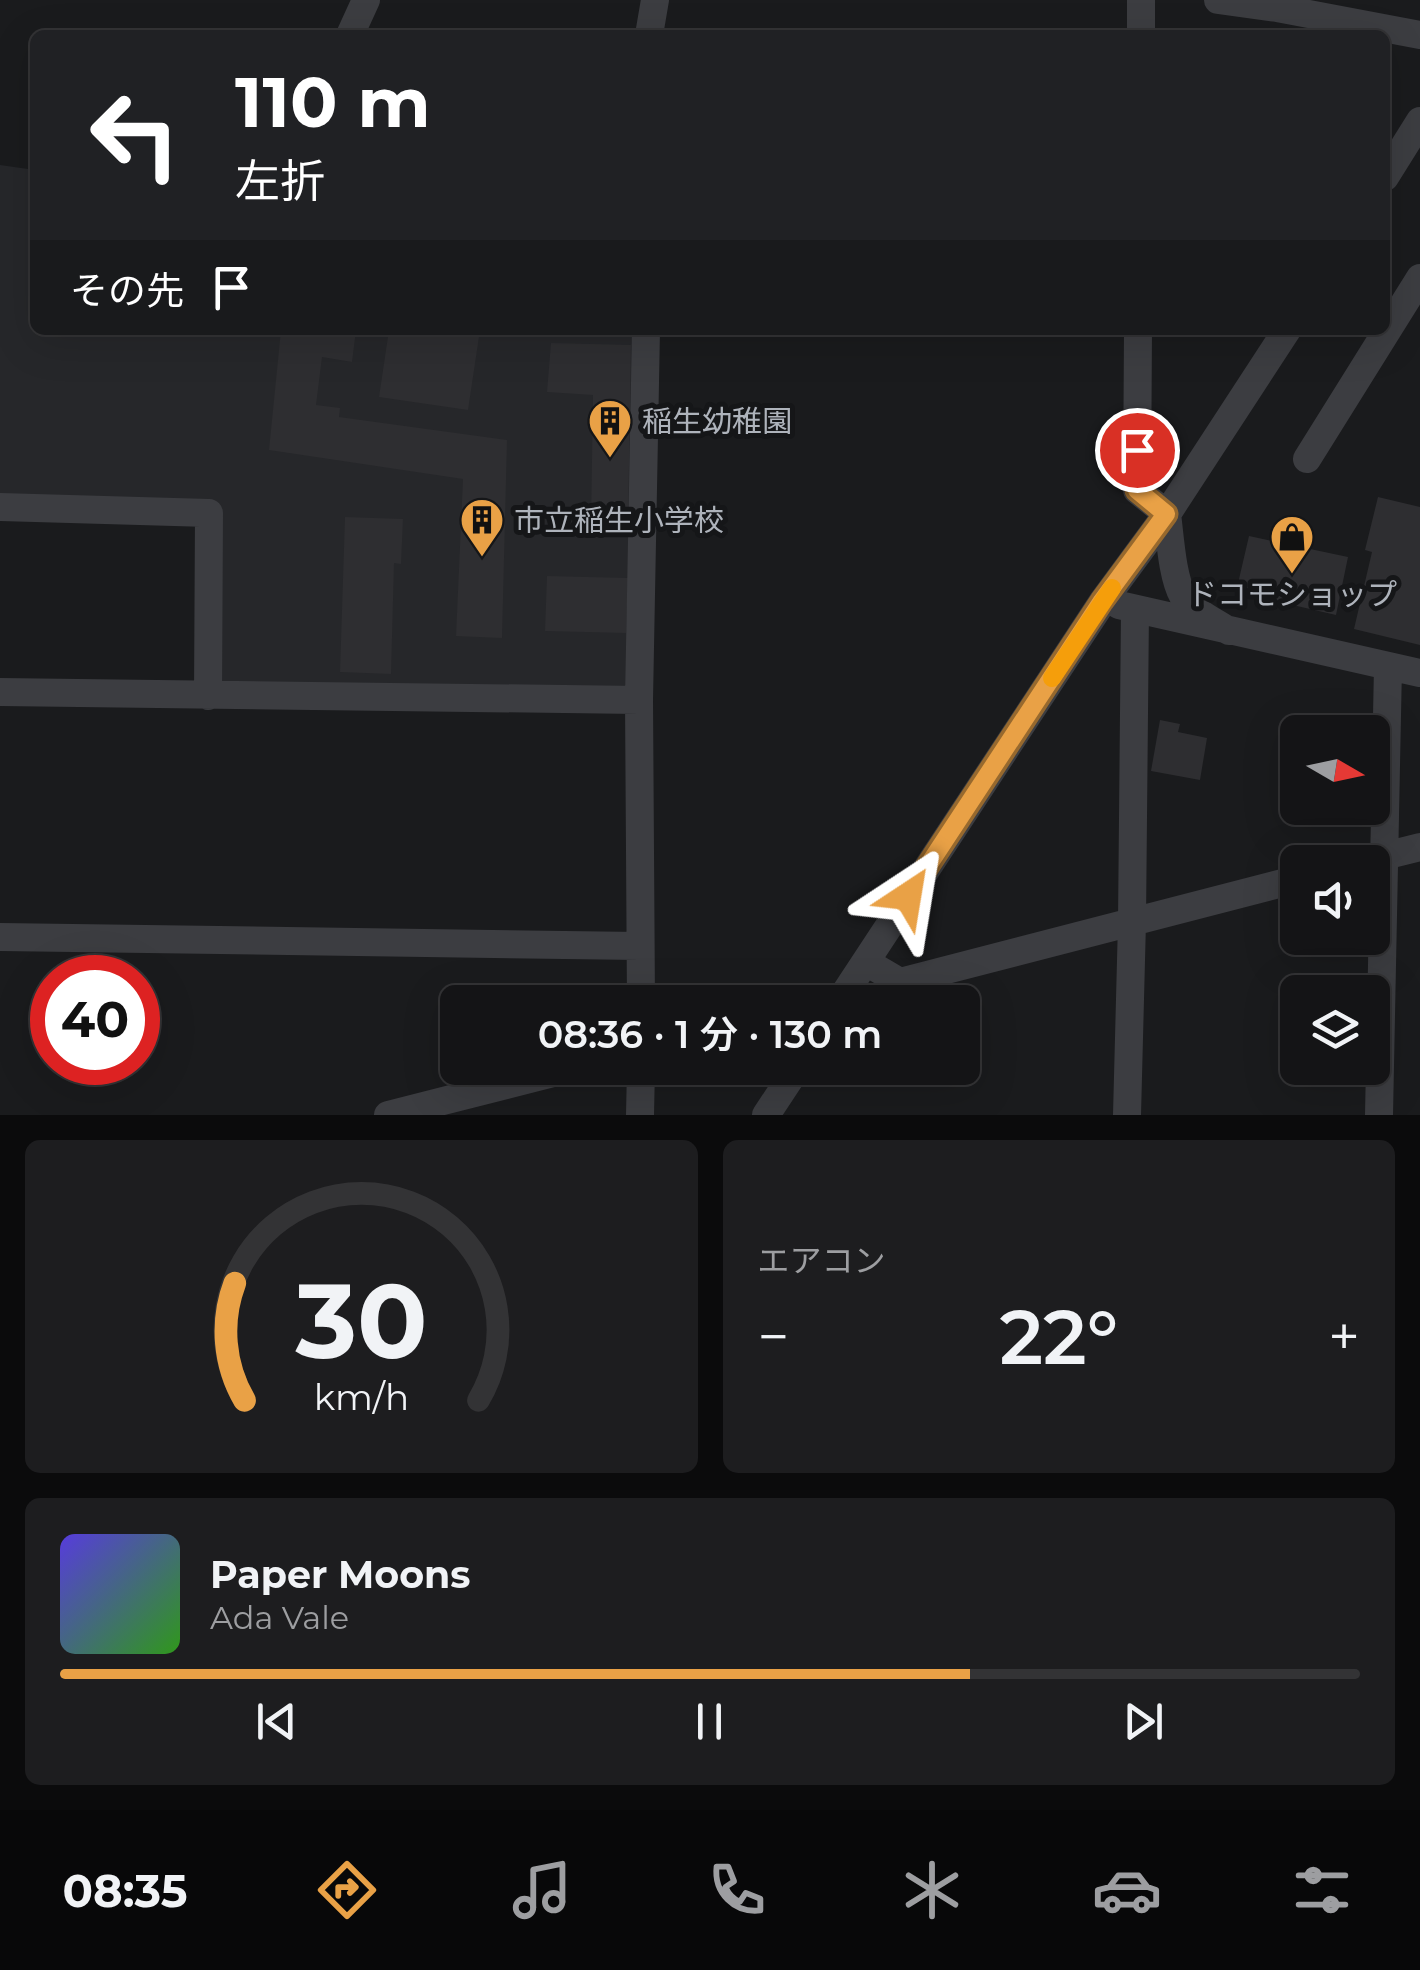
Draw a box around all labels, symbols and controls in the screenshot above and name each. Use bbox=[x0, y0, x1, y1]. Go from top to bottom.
text: 110 m bbox=[235, 59, 431, 145]
icon: left bbox=[70, 70, 200, 200]
text: 左折 bbox=[235, 153, 325, 208]
icon: arrive bbox=[204, 260, 259, 315]
text: その先 bbox=[70, 267, 184, 314]
building icon: 稲生幼稚園 bbox=[587, 398, 633, 459]
place label: 稲生幼稚園 bbox=[642, 403, 792, 440]
pin bbox=[1095, 408, 1180, 493]
icon: arrive bbox=[1110, 423, 1165, 478]
building icon: 市立稲生小学校 bbox=[459, 497, 505, 558]
place label: 市立稲生小学校 bbox=[514, 502, 724, 539]
shop icon: ドコモショップ bbox=[1269, 514, 1315, 575]
place label: ドコモショップ bbox=[1187, 576, 1397, 613]
north arrow bbox=[1280, 715, 1390, 825]
map controls bbox=[1280, 715, 1390, 1085]
position arrow bbox=[856, 844, 960, 948]
button: sound bbox=[1280, 845, 1390, 955]
speed limit sign: 40 bbox=[30, 955, 160, 1085]
button: layers bbox=[1280, 975, 1390, 1085]
text: 08:36 · 1 分 · 130 m bbox=[538, 1011, 882, 1058]
text: エアコン bbox=[758, 1241, 886, 1280]
text: 30 bbox=[294, 1257, 427, 1384]
text: 22° bbox=[999, 1291, 1118, 1383]
text: − bbox=[758, 1303, 789, 1370]
text: + bbox=[1328, 1303, 1360, 1370]
text: km/h bbox=[314, 1375, 409, 1419]
text: Paper Moons bbox=[210, 1551, 471, 1598]
text: Ada Vale bbox=[210, 1598, 349, 1637]
icon: previous bbox=[249, 1694, 304, 1749]
icon: pause bbox=[682, 1694, 737, 1749]
icon: next bbox=[1116, 1694, 1171, 1749]
icon: directions bbox=[312, 1855, 382, 1925]
icon: music bbox=[507, 1855, 577, 1925]
icon: phone bbox=[702, 1855, 772, 1925]
icon: climate bbox=[897, 1855, 967, 1925]
icon: car bbox=[1092, 1855, 1162, 1925]
icon: filters bbox=[1287, 1855, 1357, 1925]
text: 08:35 bbox=[62, 1863, 188, 1918]

